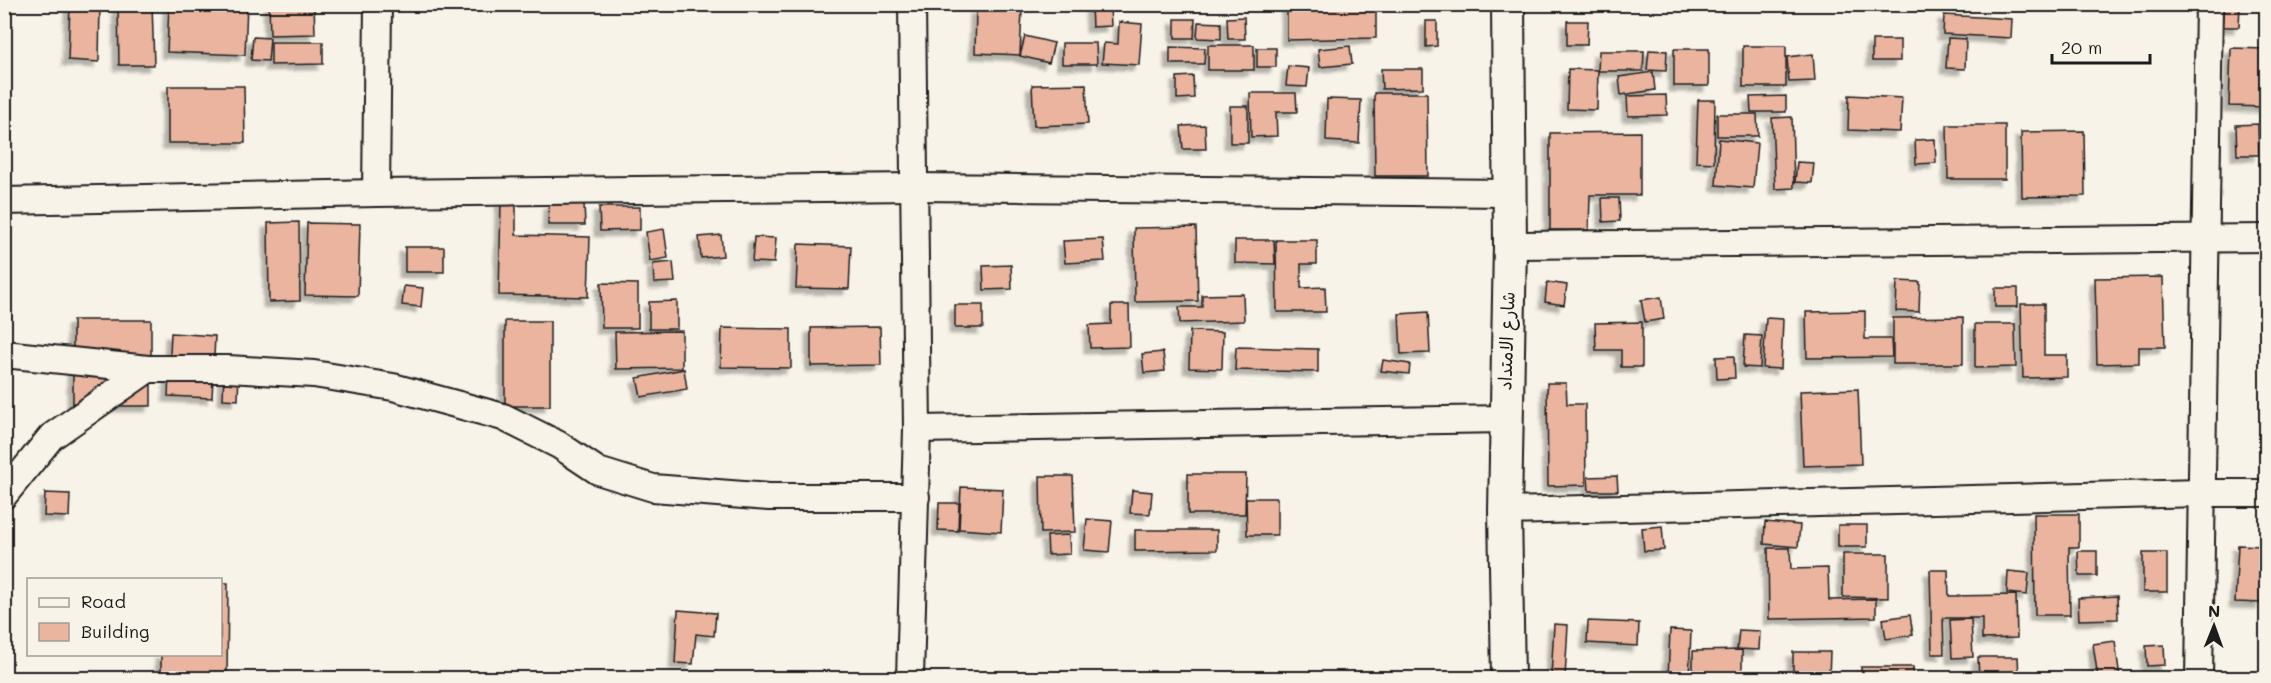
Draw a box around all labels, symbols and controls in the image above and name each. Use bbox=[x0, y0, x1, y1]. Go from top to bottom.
scale bar bbox=[2052, 27, 2150, 65]
text: 20 m bbox=[2061, 35, 2102, 59]
street label: شارع الامتداد bbox=[1492, 291, 1521, 391]
legend bbox=[27, 578, 222, 656]
text: Road bbox=[81, 589, 126, 613]
north arrow bbox=[2184, 596, 2244, 656]
text: N bbox=[2208, 600, 2221, 621]
text: Building bbox=[81, 619, 149, 643]

